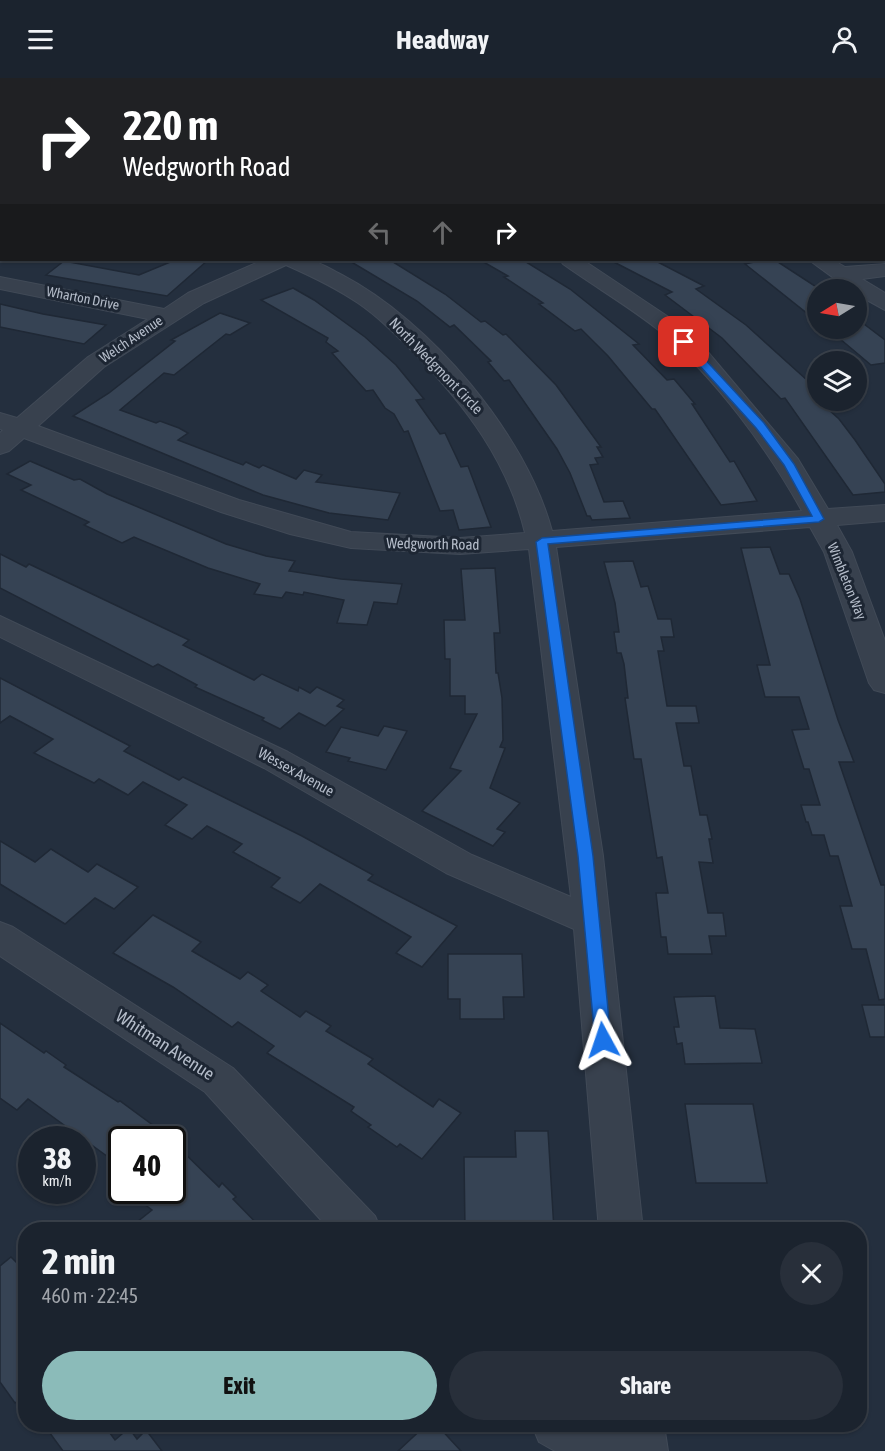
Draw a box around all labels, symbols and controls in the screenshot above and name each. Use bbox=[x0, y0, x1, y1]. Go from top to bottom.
icon: menu bbox=[24, 23, 57, 56]
icon: person bbox=[828, 23, 861, 56]
text: Headway bbox=[396, 24, 489, 55]
text: 220 m bbox=[123, 101, 218, 149]
icon: right bbox=[24, 102, 102, 180]
text: Wedgworth Road bbox=[123, 151, 291, 182]
icon: left bbox=[363, 216, 396, 249]
icon: ahead bbox=[426, 216, 459, 249]
icon: right bbox=[489, 216, 522, 249]
north arrow bbox=[807, 279, 867, 339]
map controls bbox=[807, 279, 867, 411]
street label: Wharton Drive bbox=[45, 283, 121, 313]
street label: Welch Avenue bbox=[97, 312, 165, 366]
street label: North Wedgmont Circle bbox=[386, 314, 487, 417]
pin bbox=[658, 316, 709, 367]
icon: arrive bbox=[667, 325, 700, 358]
button: layers bbox=[807, 351, 867, 411]
street label: Wedgworth Road bbox=[386, 534, 480, 553]
street label: Wimbleton Way bbox=[824, 540, 870, 622]
street label: Wessex Avenue bbox=[255, 744, 337, 799]
street label: Whitman Avenue bbox=[112, 1005, 219, 1084]
position arrow bbox=[571, 1008, 635, 1072]
speed limit sign: 40 bbox=[108, 1126, 186, 1204]
text: 38 bbox=[43, 1141, 71, 1175]
text: km/h bbox=[42, 1172, 72, 1189]
text: 2 min bbox=[42, 1240, 116, 1282]
button: close bbox=[780, 1242, 843, 1305]
text: 460 m · 22:45 bbox=[42, 1284, 138, 1307]
button: Exit bbox=[42, 1351, 437, 1420]
button: Share bbox=[449, 1351, 843, 1420]

